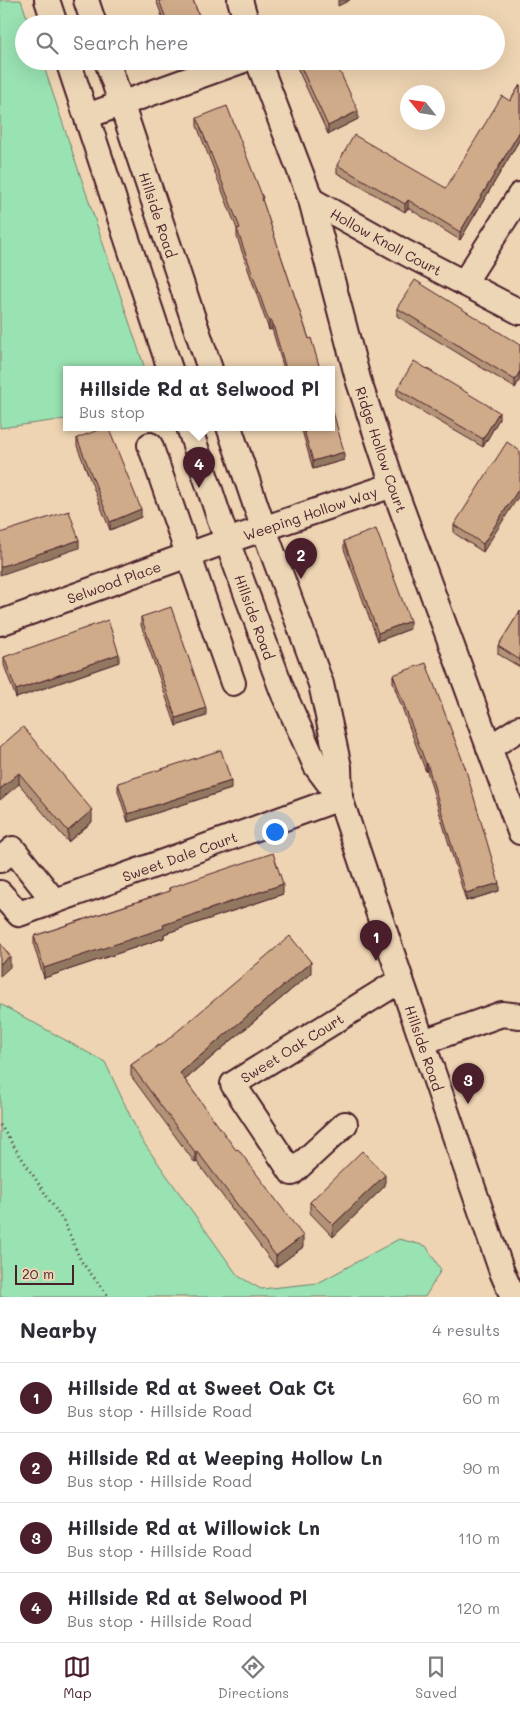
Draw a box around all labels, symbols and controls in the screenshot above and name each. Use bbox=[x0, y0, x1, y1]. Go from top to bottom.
search box bbox=[15, 15, 505, 70]
icon: search bbox=[33, 29, 61, 57]
text: Search here bbox=[73, 30, 189, 55]
north arrow bbox=[400, 85, 445, 130]
street label: Hillside Road bbox=[135, 169, 182, 260]
street label: Hollow Knoll Court bbox=[327, 203, 445, 280]
popup bbox=[63, 366, 335, 431]
text: Hillside Rd at Selwood Pl bbox=[79, 376, 319, 401]
street label: Ridge Hollow Court bbox=[352, 384, 412, 515]
text: Bus stop bbox=[79, 401, 145, 422]
pin: 4 bbox=[183, 447, 215, 488]
street label: Weeping Hollow Way bbox=[241, 482, 380, 544]
pin: 2 bbox=[285, 538, 317, 579]
street label: Selwood Place bbox=[64, 556, 163, 608]
street label: Hillside Road bbox=[231, 572, 279, 662]
your location bbox=[262, 819, 288, 845]
street label: Sweet Dale Court bbox=[119, 826, 240, 885]
pin: 1 bbox=[360, 920, 392, 961]
street label: Hillside Road bbox=[401, 1003, 448, 1093]
street label: Sweet Oak Court bbox=[237, 1009, 347, 1087]
pin: 3 bbox=[452, 1063, 484, 1104]
scale bar bbox=[15, 1262, 74, 1285]
text: 20 m bbox=[22, 1264, 54, 1283]
text: Nearby bbox=[20, 1316, 97, 1343]
text: 4 results bbox=[432, 1319, 500, 1340]
text: Hillside Rd at Sweet Oak Ct bbox=[67, 1375, 335, 1400]
text: 1 bbox=[32, 1387, 40, 1408]
text: 60 m bbox=[463, 1387, 500, 1408]
text: Bus stop · Hillside Road bbox=[67, 1400, 252, 1421]
text: Hillside Rd at Weeping Hollow Ln bbox=[67, 1445, 382, 1470]
text: 2 bbox=[32, 1457, 40, 1478]
text: 90 m bbox=[463, 1457, 500, 1478]
text: Bus stop · Hillside Road bbox=[67, 1470, 252, 1491]
text: Hillside Rd at Willowick Ln bbox=[67, 1515, 320, 1540]
text: 3 bbox=[31, 1527, 41, 1548]
text: 110 m bbox=[458, 1527, 500, 1548]
text: Bus stop · Hillside Road bbox=[67, 1540, 252, 1561]
text: Hillside Rd at Selwood Pl bbox=[67, 1585, 307, 1610]
text: 4 bbox=[31, 1597, 41, 1618]
text: 120 m bbox=[456, 1597, 500, 1618]
text: Bus stop · Hillside Road bbox=[67, 1610, 252, 1631]
tab: Map bbox=[63, 1653, 92, 1702]
tab: Directions bbox=[218, 1653, 289, 1702]
tab: Saved bbox=[415, 1653, 457, 1702]

